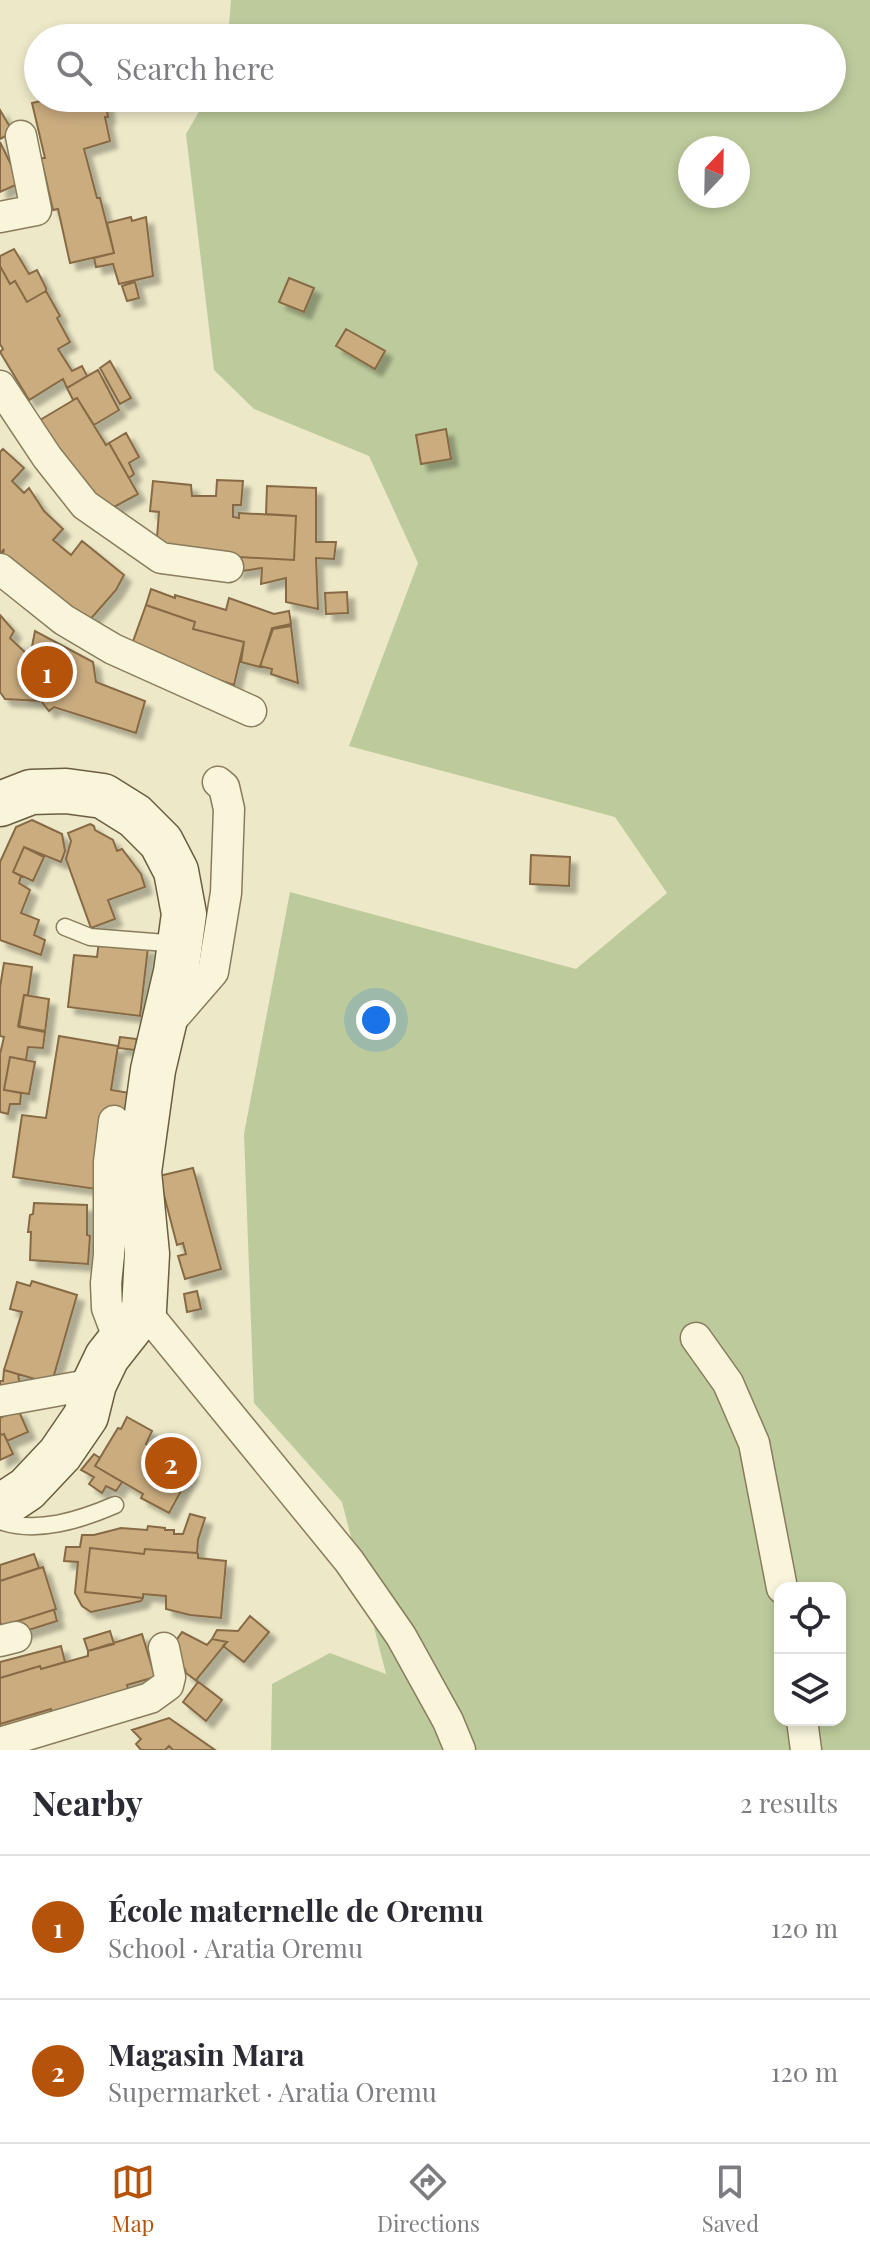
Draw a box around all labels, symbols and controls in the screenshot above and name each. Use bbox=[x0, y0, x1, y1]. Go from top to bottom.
search box bbox=[24, 24, 846, 112]
icon: search bbox=[52, 46, 96, 90]
text: Search here bbox=[116, 48, 275, 88]
north arrow bbox=[678, 136, 750, 208]
pin: 1 bbox=[21, 642, 73, 702]
your location bbox=[356, 1000, 396, 1040]
pin: 2 bbox=[145, 1433, 197, 1493]
map controls bbox=[774, 1582, 846, 1726]
button: locate bbox=[774, 1582, 846, 1654]
button: layers bbox=[774, 1654, 846, 1726]
text: Nearby bbox=[32, 1779, 143, 1825]
text: 2 results bbox=[740, 1785, 838, 1820]
text: École maternelle de Oremu bbox=[108, 1890, 484, 1930]
text: 1 bbox=[53, 1910, 63, 1945]
text: 120 m bbox=[771, 1910, 838, 1945]
text: School · Aratia Oremu bbox=[108, 1930, 363, 1965]
text: Magasin Mara bbox=[108, 2034, 304, 2074]
text: 2 bbox=[51, 2054, 65, 2089]
text: 120 m bbox=[771, 2054, 838, 2089]
text: Supermarket · Aratia Oremu bbox=[108, 2074, 437, 2109]
tab: Map bbox=[111, 2160, 155, 2238]
tab: Directions bbox=[377, 2160, 480, 2238]
tab: Saved bbox=[702, 2160, 759, 2238]

